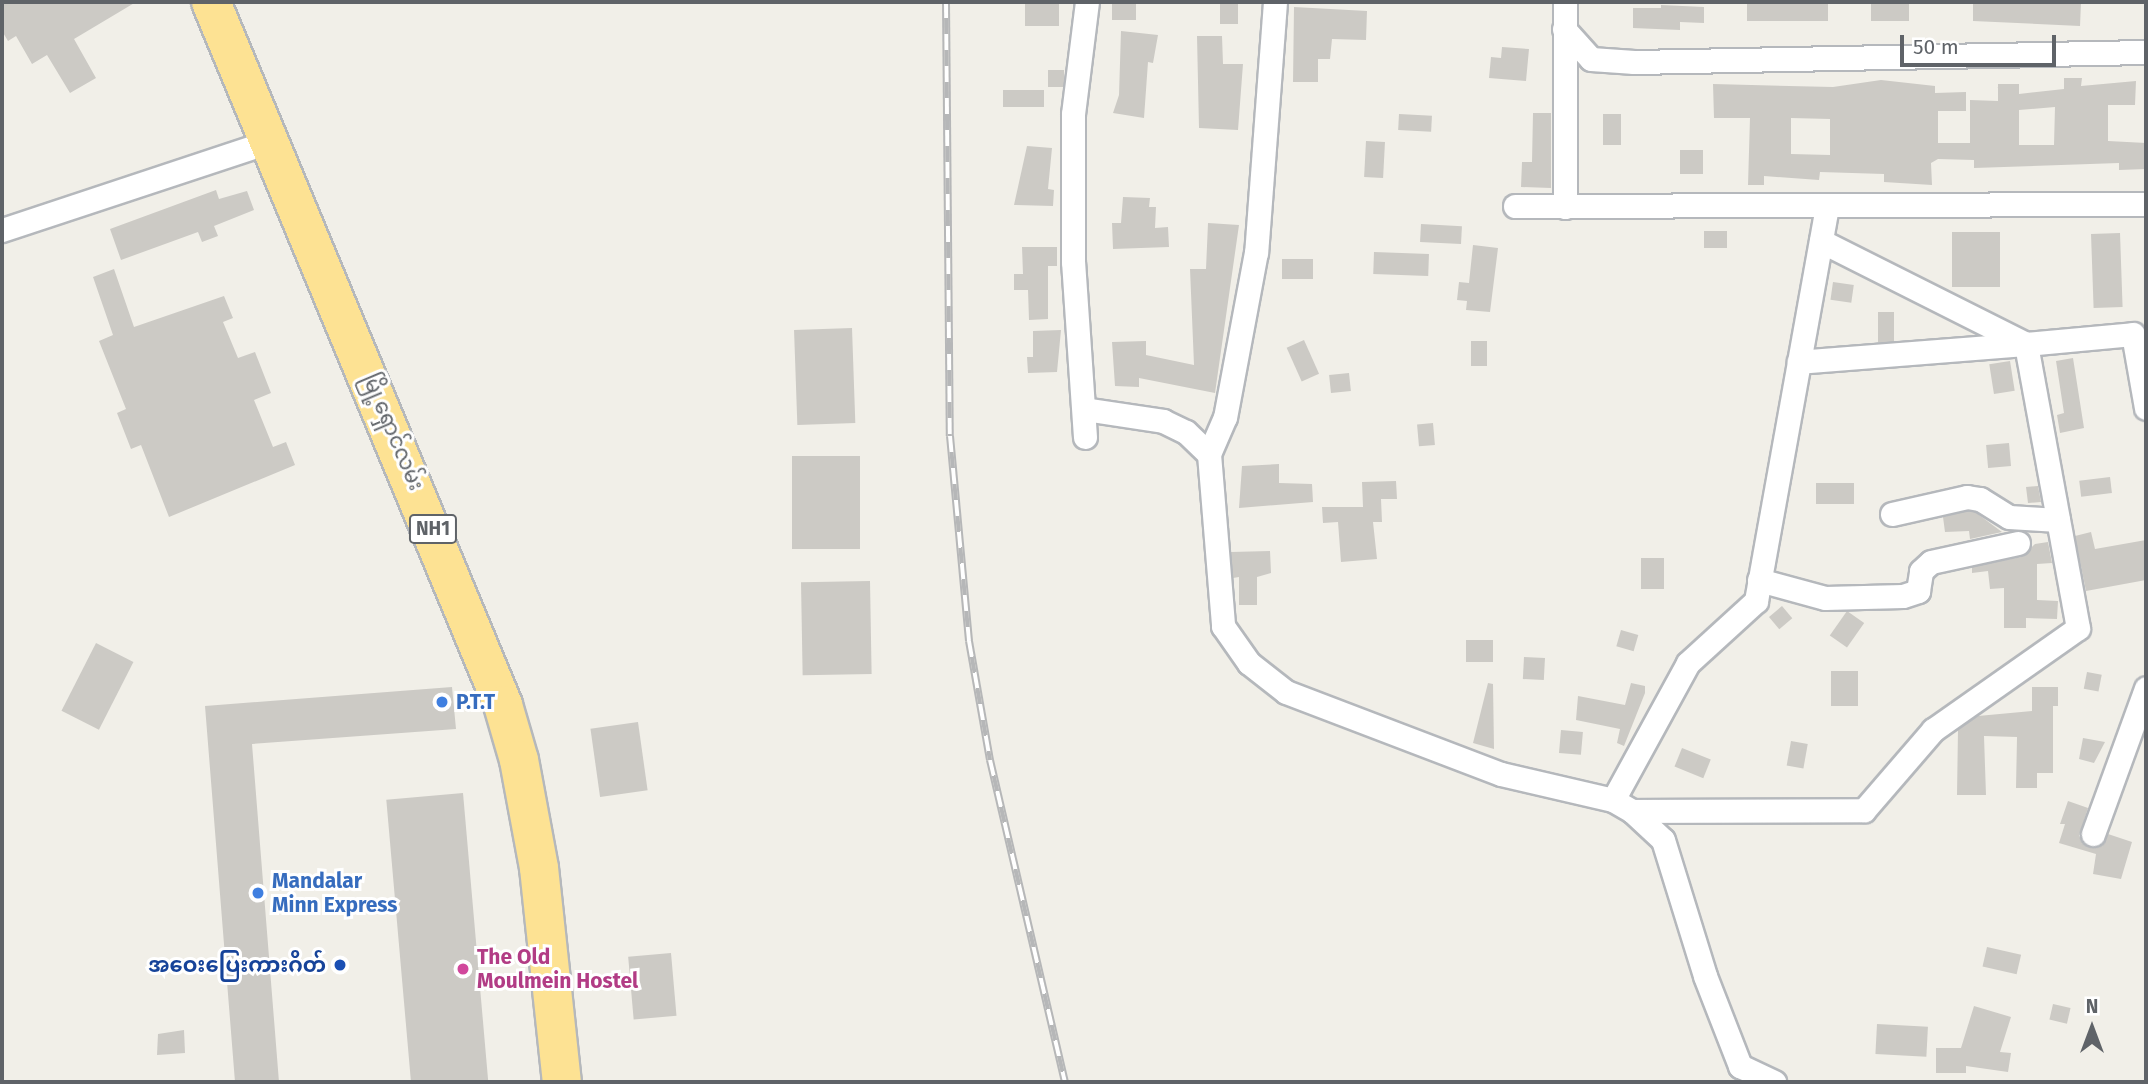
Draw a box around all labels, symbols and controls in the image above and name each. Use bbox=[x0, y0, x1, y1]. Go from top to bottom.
scale bar bbox=[1903, 21, 2059, 65]
text: 50 m bbox=[1913, 34, 1959, 60]
street label: မြို့ရှောင်လမ်း bbox=[357, 370, 429, 494]
road number: NH1 bbox=[408, 514, 458, 544]
place label: P.T.T bbox=[456, 689, 495, 715]
marker: P.T.T bbox=[434, 694, 450, 710]
place label: Mandalar Minn Express bbox=[272, 868, 397, 918]
marker: Mandalar Minn Express bbox=[250, 885, 266, 901]
place label: The Old Moulmein Hostel bbox=[477, 944, 638, 994]
place label: အဝေးပြေးကားဂိတ် bbox=[148, 952, 326, 978]
marker: အဝေးပြေးကားဂိတ် bbox=[332, 957, 348, 973]
marker: The Old Moulmein Hostel bbox=[455, 961, 471, 977]
north arrow bbox=[2057, 993, 2127, 1063]
text: N bbox=[2086, 995, 2098, 1018]

